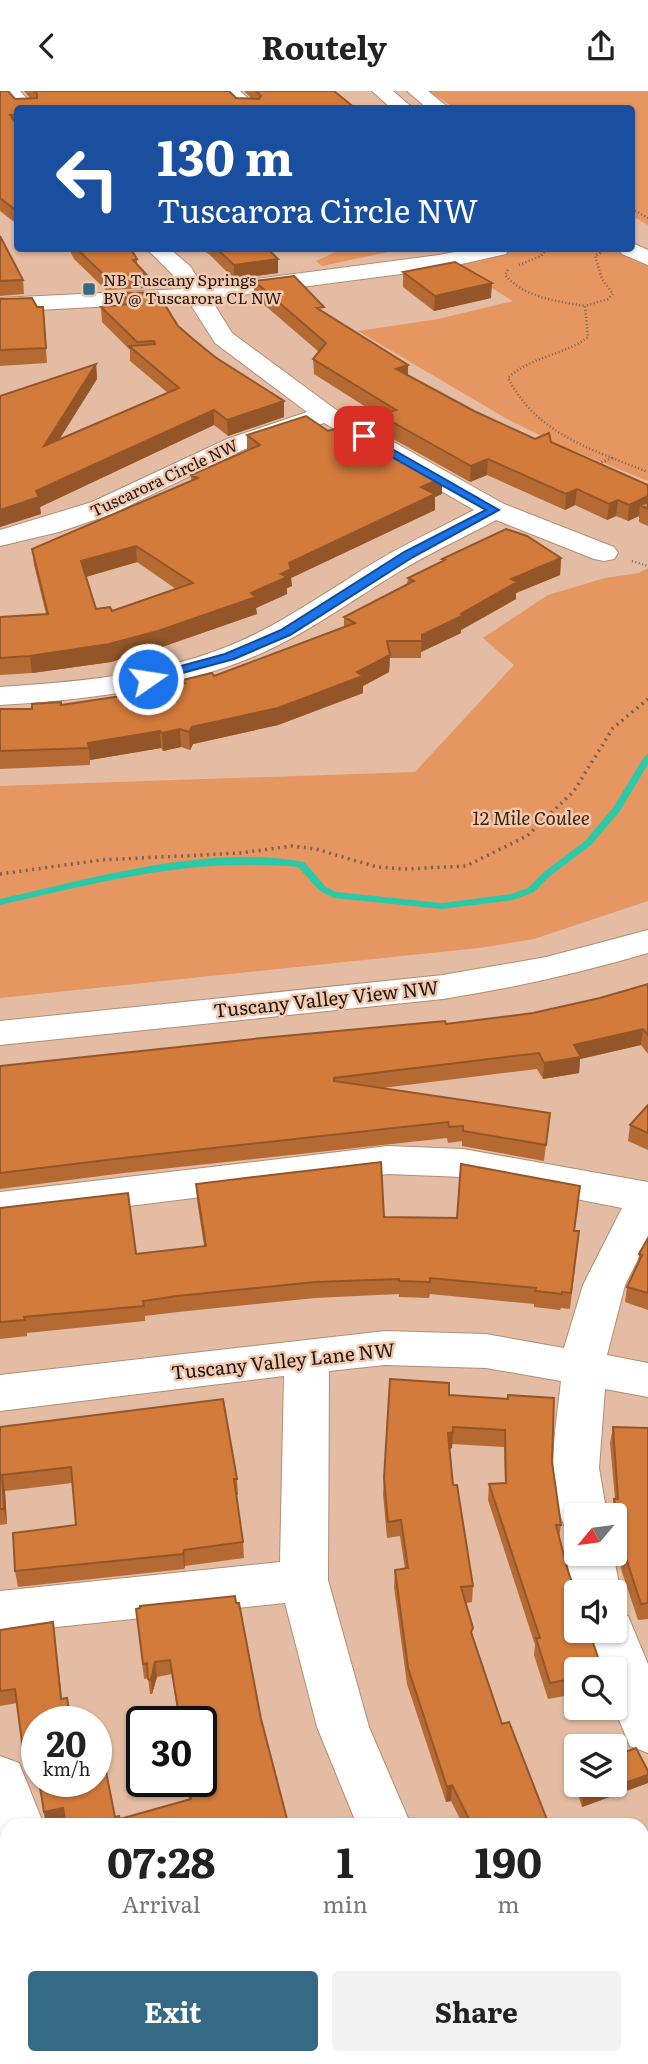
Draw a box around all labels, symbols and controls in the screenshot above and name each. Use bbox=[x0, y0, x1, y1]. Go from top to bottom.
text: Routely bbox=[261, 22, 387, 70]
icon: back bbox=[28, 27, 66, 65]
icon: share bbox=[582, 27, 620, 65]
text: 130 m bbox=[157, 118, 293, 191]
icon: left bbox=[42, 133, 133, 224]
text: Tuscarora Circle NW bbox=[157, 185, 478, 233]
place label: NB Tuscany Springs BV @ Tuscarora CL NW bbox=[103, 267, 282, 309]
marker: NB Tuscany Springs BV @ Tuscarora CL NW bbox=[81, 281, 97, 297]
pin bbox=[334, 406, 394, 466]
icon: arrive bbox=[345, 417, 383, 455]
street label: Tuscarora Circle NW bbox=[86, 432, 242, 522]
position arrow bbox=[111, 642, 185, 716]
park label: 12 Mile Coulee bbox=[472, 803, 590, 831]
street label: Tuscany Valley View NW bbox=[212, 972, 440, 1024]
street label: Tuscany Valley Lane NW bbox=[170, 1334, 396, 1386]
north arrow bbox=[564, 1503, 626, 1566]
map controls bbox=[564, 1503, 627, 1797]
button: sound bbox=[564, 1580, 627, 1643]
button: search bbox=[564, 1657, 627, 1720]
speed limit sign: 30 bbox=[126, 1706, 217, 1797]
text: 20 bbox=[46, 1716, 87, 1768]
button: layers bbox=[564, 1734, 627, 1797]
text: km/h bbox=[43, 1755, 90, 1782]
text: 07:28 bbox=[107, 1829, 216, 1891]
text: 1 bbox=[336, 1829, 354, 1891]
text: 190 bbox=[475, 1829, 542, 1891]
text: Arrival bbox=[122, 1886, 201, 1920]
text: min bbox=[322, 1886, 368, 1920]
text: m bbox=[497, 1886, 519, 1920]
button: Exit bbox=[28, 1971, 318, 2051]
button: Share bbox=[332, 1971, 621, 2051]

